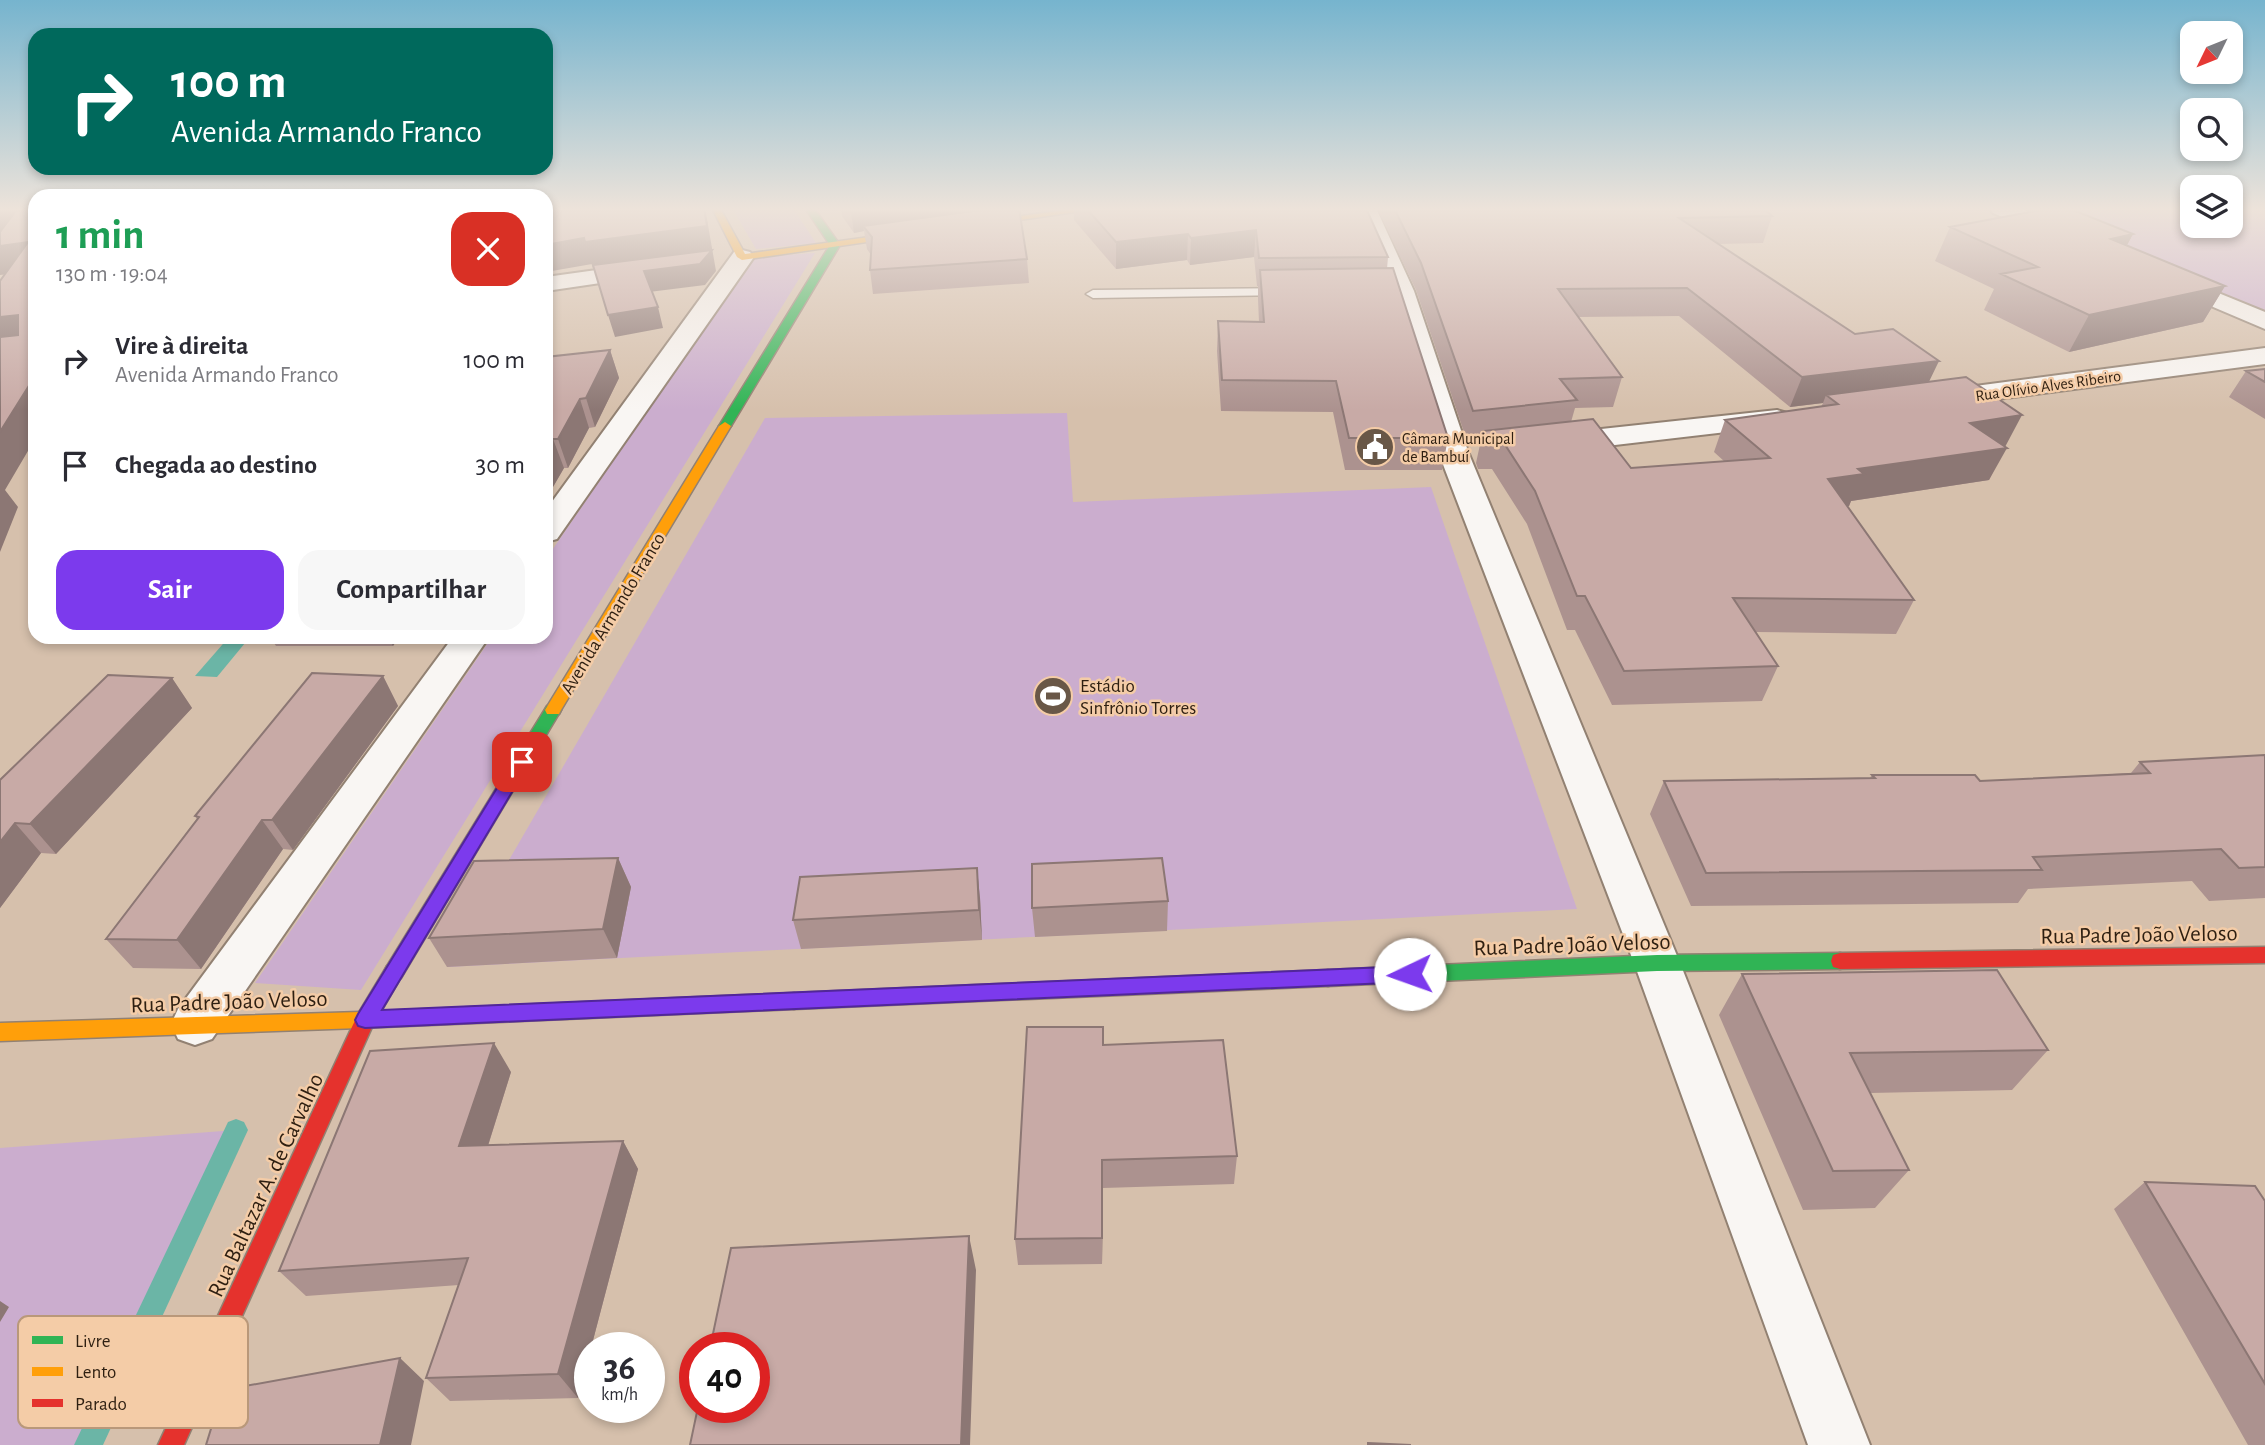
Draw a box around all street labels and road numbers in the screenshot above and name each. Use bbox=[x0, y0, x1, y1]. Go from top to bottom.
street label: Rua Olívio Alves Ribeiro bbox=[1974, 368, 2122, 404]
street label: Avenida Armando Franco bbox=[558, 530, 669, 698]
street label: Rua Padre João Veloso bbox=[2040, 922, 2238, 949]
street label: Rua Padre João Veloso bbox=[1473, 931, 1671, 960]
street label: Rua Padre João Veloso bbox=[130, 988, 328, 1017]
street label: Rua Baltazar A. de Carvalho bbox=[204, 1070, 328, 1301]

